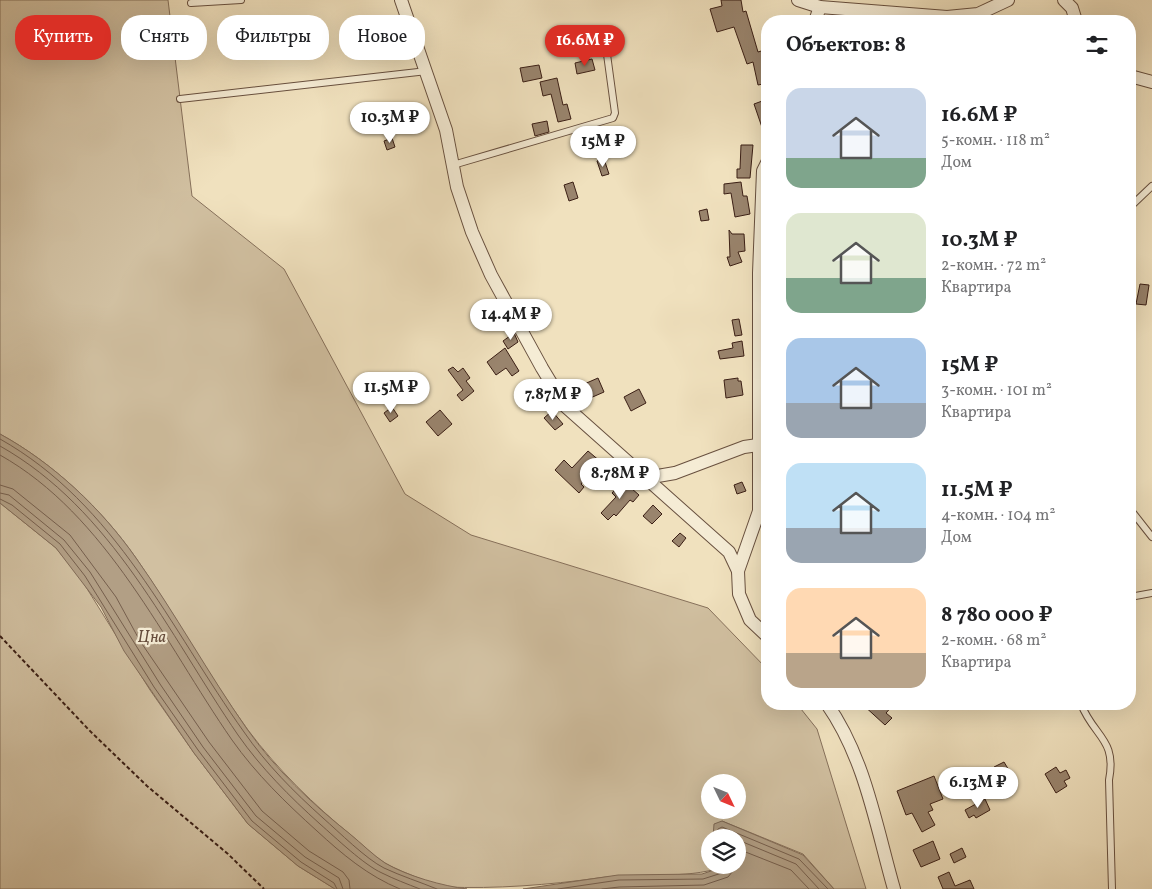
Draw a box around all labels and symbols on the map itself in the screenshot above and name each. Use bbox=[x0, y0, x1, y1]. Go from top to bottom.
pin: 16.6M ₽ bbox=[539, 24, 631, 67]
pin: 10.3M ₽ bbox=[344, 102, 436, 144]
pin: 15M ₽ bbox=[568, 126, 638, 168]
pin: 14.4M ₽ bbox=[465, 298, 557, 341]
pin: 11.5M ₽ bbox=[345, 372, 437, 414]
pin: 7.87M ₽ bbox=[507, 378, 599, 421]
pin: 8.78M ₽ bbox=[574, 458, 666, 500]
water label: Цна bbox=[138, 627, 167, 649]
pin: 6.13M ₽ bbox=[932, 766, 1024, 809]
north arrow bbox=[701, 774, 746, 819]

